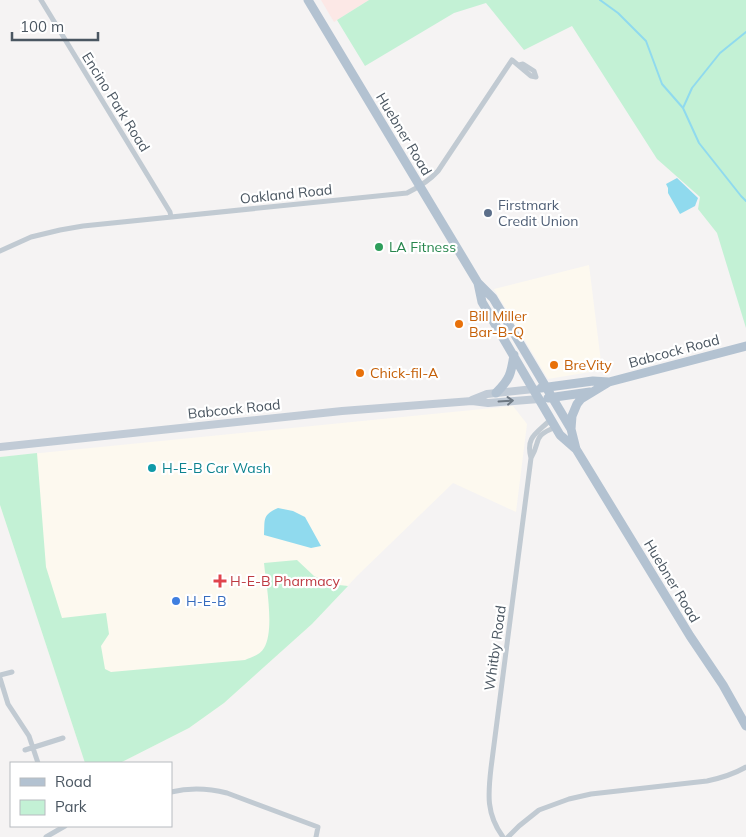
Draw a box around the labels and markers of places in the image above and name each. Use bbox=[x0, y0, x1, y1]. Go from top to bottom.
place label: Firstmark Credit Union bbox=[498, 196, 578, 230]
marker: Firstmark Credit Union bbox=[482, 207, 494, 219]
place label: LA Fitness bbox=[389, 238, 456, 256]
marker: LA Fitness bbox=[373, 241, 385, 253]
place label: Bill Miller Bar-B-Q bbox=[469, 307, 528, 341]
marker: Bill Miller Bar-B-Q bbox=[453, 318, 465, 330]
place label: BreVity bbox=[564, 356, 612, 374]
marker: BreVity bbox=[548, 359, 560, 371]
place label: Chick-fil-A bbox=[370, 364, 439, 382]
marker: Chick-fil-A bbox=[354, 367, 366, 379]
place label: H-E-B Car Wash bbox=[162, 459, 271, 477]
marker: H-E-B Car Wash bbox=[146, 462, 158, 474]
place label: H-E-B Pharmacy bbox=[230, 572, 341, 590]
marker: H-E-B Pharmacy bbox=[214, 575, 226, 587]
place label: H-E-B bbox=[186, 592, 226, 610]
marker: H-E-B bbox=[170, 595, 182, 607]

